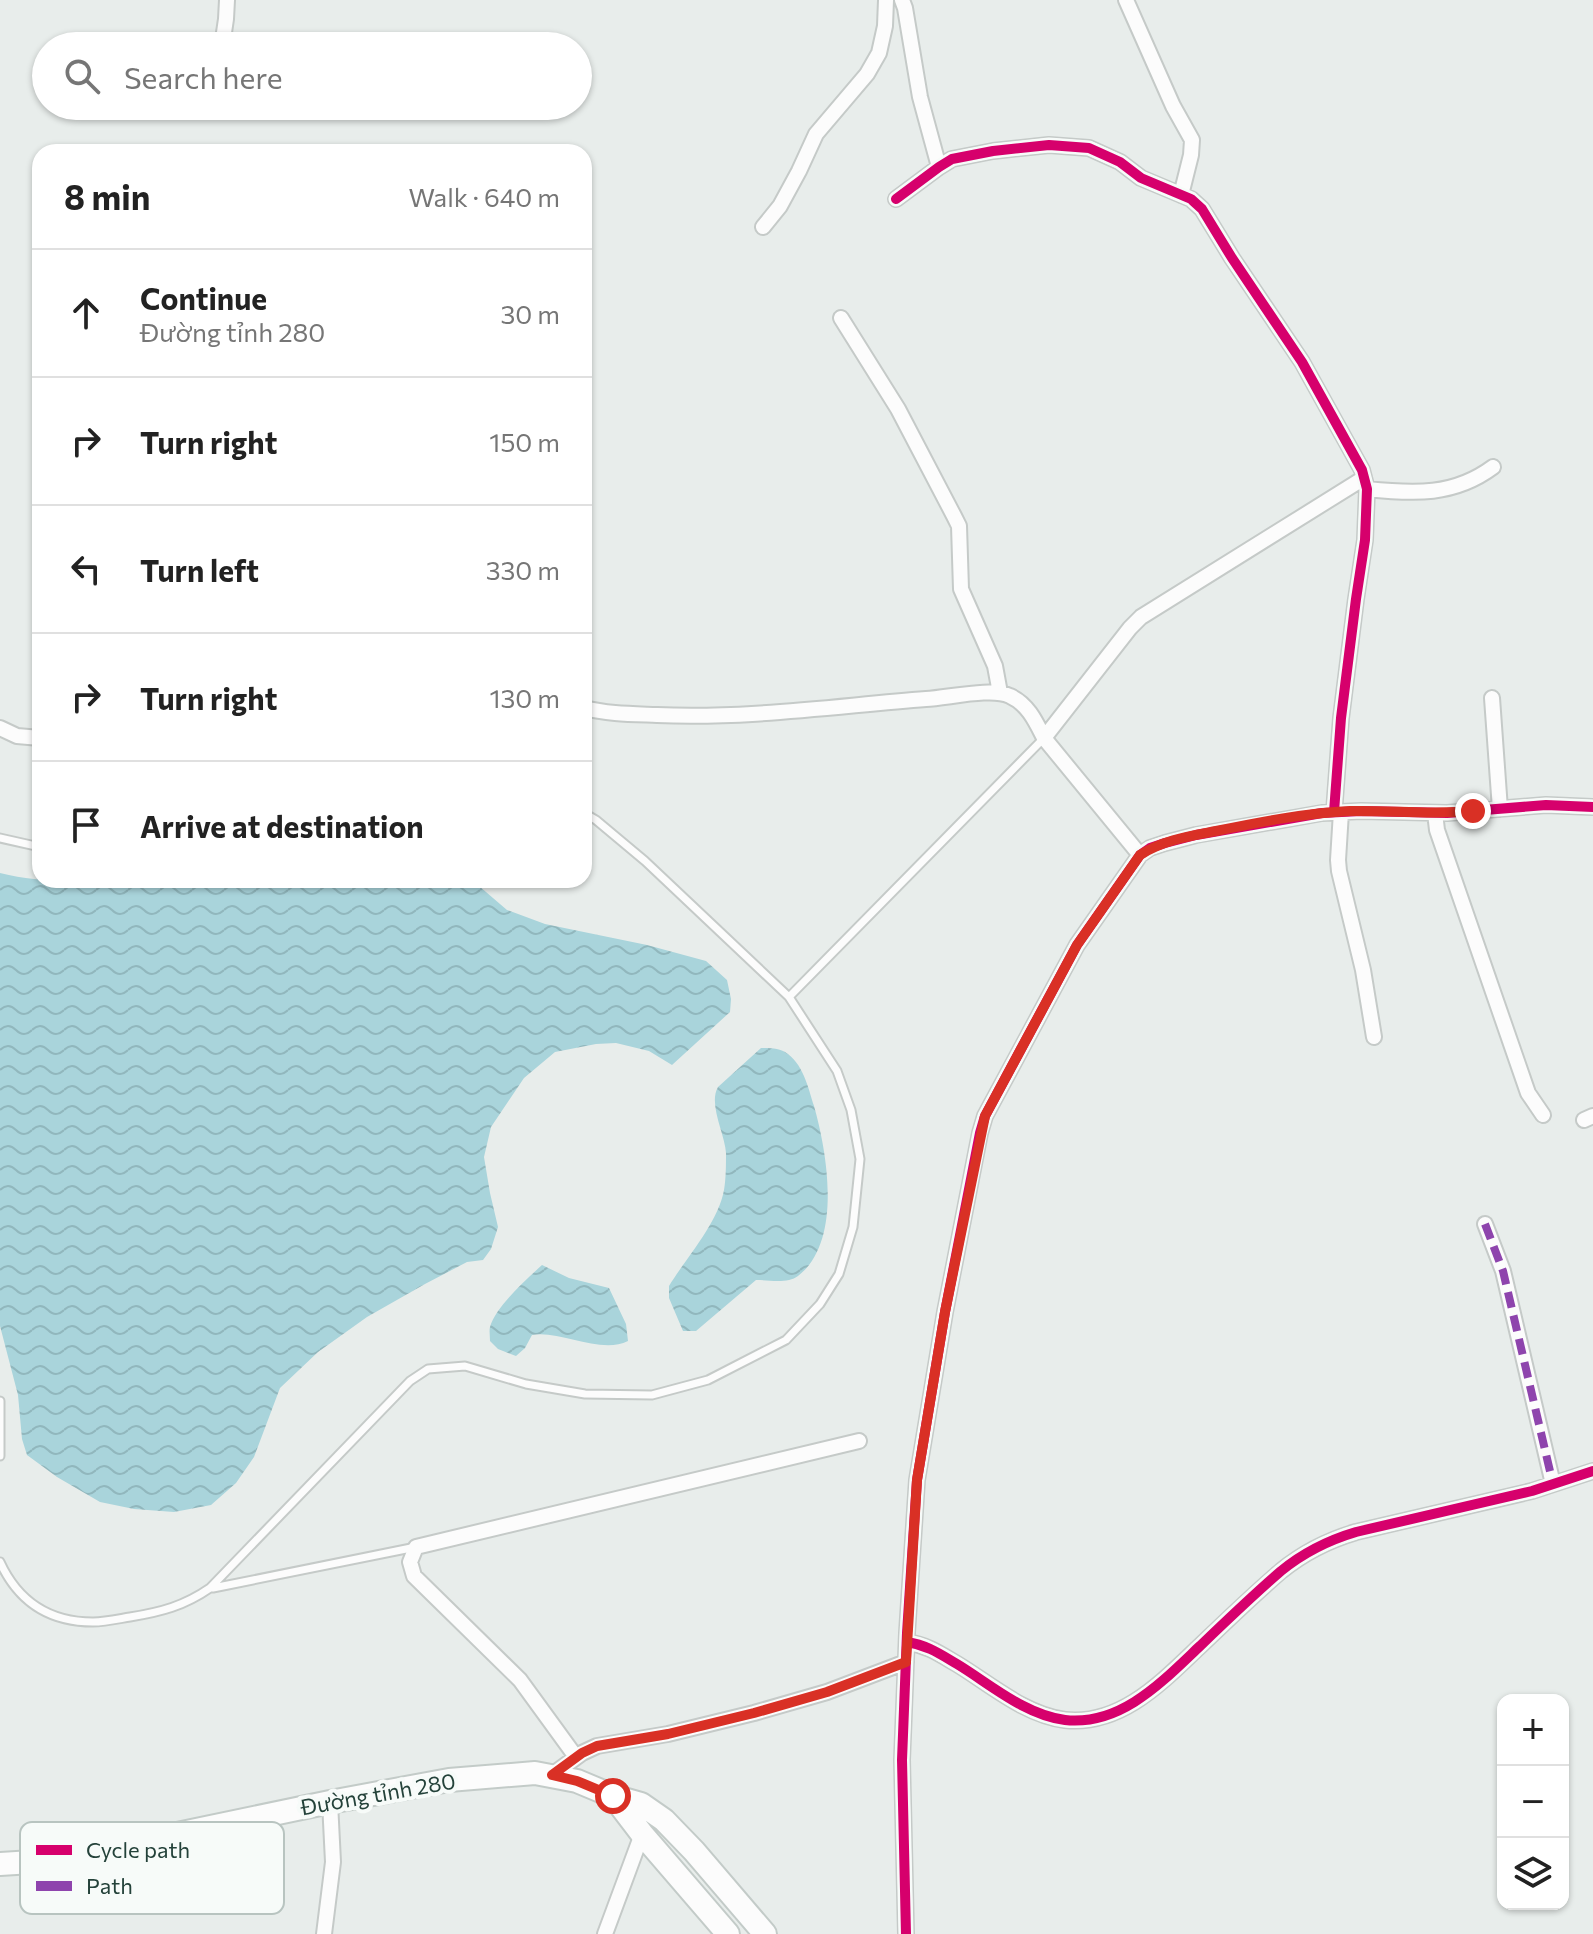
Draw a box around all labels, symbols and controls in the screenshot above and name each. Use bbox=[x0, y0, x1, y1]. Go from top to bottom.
search box bbox=[32, 32, 592, 120]
icon: search bbox=[60, 54, 104, 98]
text: Search here bbox=[124, 58, 283, 95]
text: 8 min bbox=[64, 175, 150, 217]
text: Walk · 640 m bbox=[408, 181, 560, 212]
text: Continue bbox=[140, 279, 267, 316]
icon: ahead bbox=[64, 291, 108, 335]
text: 30 m bbox=[501, 298, 560, 329]
text: Đường tỉnh 280 bbox=[140, 316, 325, 347]
icon: right bbox=[64, 419, 108, 463]
text: Turn right bbox=[140, 423, 277, 460]
text: 150 m bbox=[489, 426, 560, 457]
icon: left bbox=[64, 547, 108, 591]
text: Turn left bbox=[140, 551, 259, 588]
text: 330 m bbox=[486, 554, 560, 585]
icon: right bbox=[64, 675, 108, 719]
text: Turn right bbox=[140, 679, 277, 716]
text: 130 m bbox=[489, 682, 560, 713]
route end bbox=[1455, 793, 1491, 829]
icon: arrive bbox=[64, 803, 108, 847]
text: Arrive at destination bbox=[140, 807, 424, 844]
map controls bbox=[1497, 1694, 1569, 1910]
button: + bbox=[1497, 1694, 1569, 1766]
button: − bbox=[1497, 1766, 1569, 1838]
street label: Đường tỉnh 280 bbox=[297, 1767, 457, 1821]
route start bbox=[595, 1778, 631, 1814]
legend bbox=[20, 1822, 284, 1914]
text: Cycle path bbox=[86, 1836, 190, 1863]
button: layers bbox=[1497, 1838, 1569, 1910]
text: Path bbox=[86, 1872, 133, 1899]

